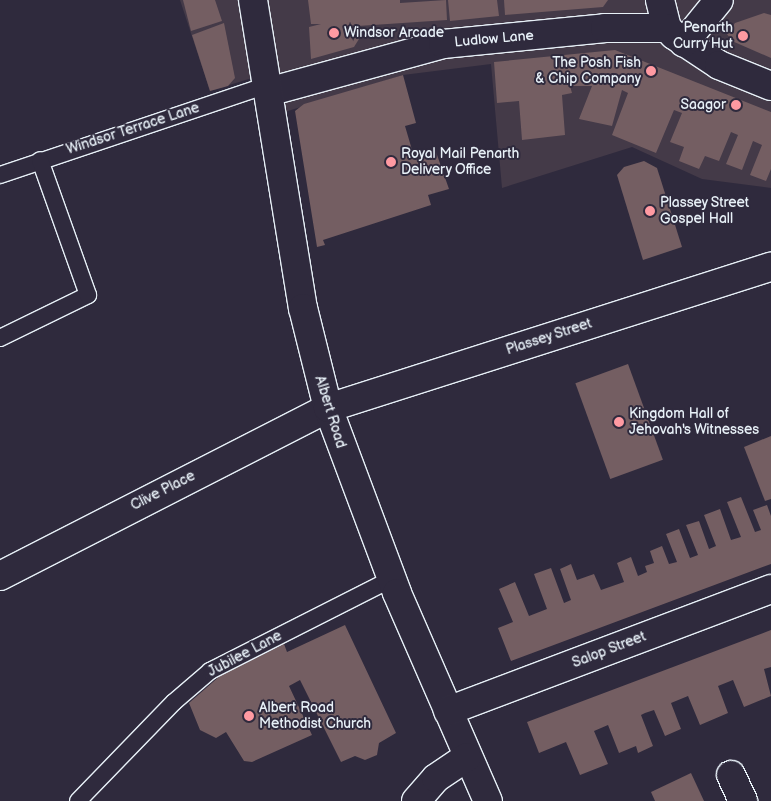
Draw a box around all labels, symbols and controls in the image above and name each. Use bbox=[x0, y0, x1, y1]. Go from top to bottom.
place label: Penarth Curry Hut bbox=[672, 20, 733, 52]
place label: Windsor Arcade bbox=[344, 25, 444, 41]
marker: Windsor Arcade bbox=[328, 27, 340, 39]
street label: Ludlow Lane bbox=[454, 27, 534, 51]
marker: Penarth Curry Hut bbox=[737, 30, 749, 42]
place label: The Posh Fish & Chip Company bbox=[535, 55, 641, 88]
marker: The Posh Fish & Chip Company bbox=[645, 65, 657, 77]
place label: Saagor bbox=[681, 97, 726, 113]
street label: Windsor Terrace Lane bbox=[64, 99, 202, 159]
marker: Saagor bbox=[730, 99, 742, 111]
place label: Royal Mail Penarth Delivery Office bbox=[401, 146, 519, 178]
marker: Royal Mail Penarth Delivery Office bbox=[385, 156, 397, 168]
place label: Plassey Street Gospel Hall bbox=[660, 195, 750, 228]
marker: Plassey Street Gospel Hall bbox=[644, 205, 656, 217]
street label: Plassey Street bbox=[503, 315, 595, 359]
street label: Albert Road bbox=[311, 374, 349, 450]
place label: Kingdom Hall of Jehovah's Witnesses bbox=[629, 406, 760, 438]
marker: Kingdom Hall of Jehovah's Witnesses bbox=[613, 416, 625, 428]
street label: Clive Place bbox=[128, 468, 198, 514]
street label: Jubilee Lane bbox=[205, 627, 285, 681]
street label: Salop Street bbox=[570, 628, 648, 672]
place label: Albert Road Methodist Church bbox=[259, 700, 371, 732]
marker: Albert Road Methodist Church bbox=[243, 710, 255, 722]

